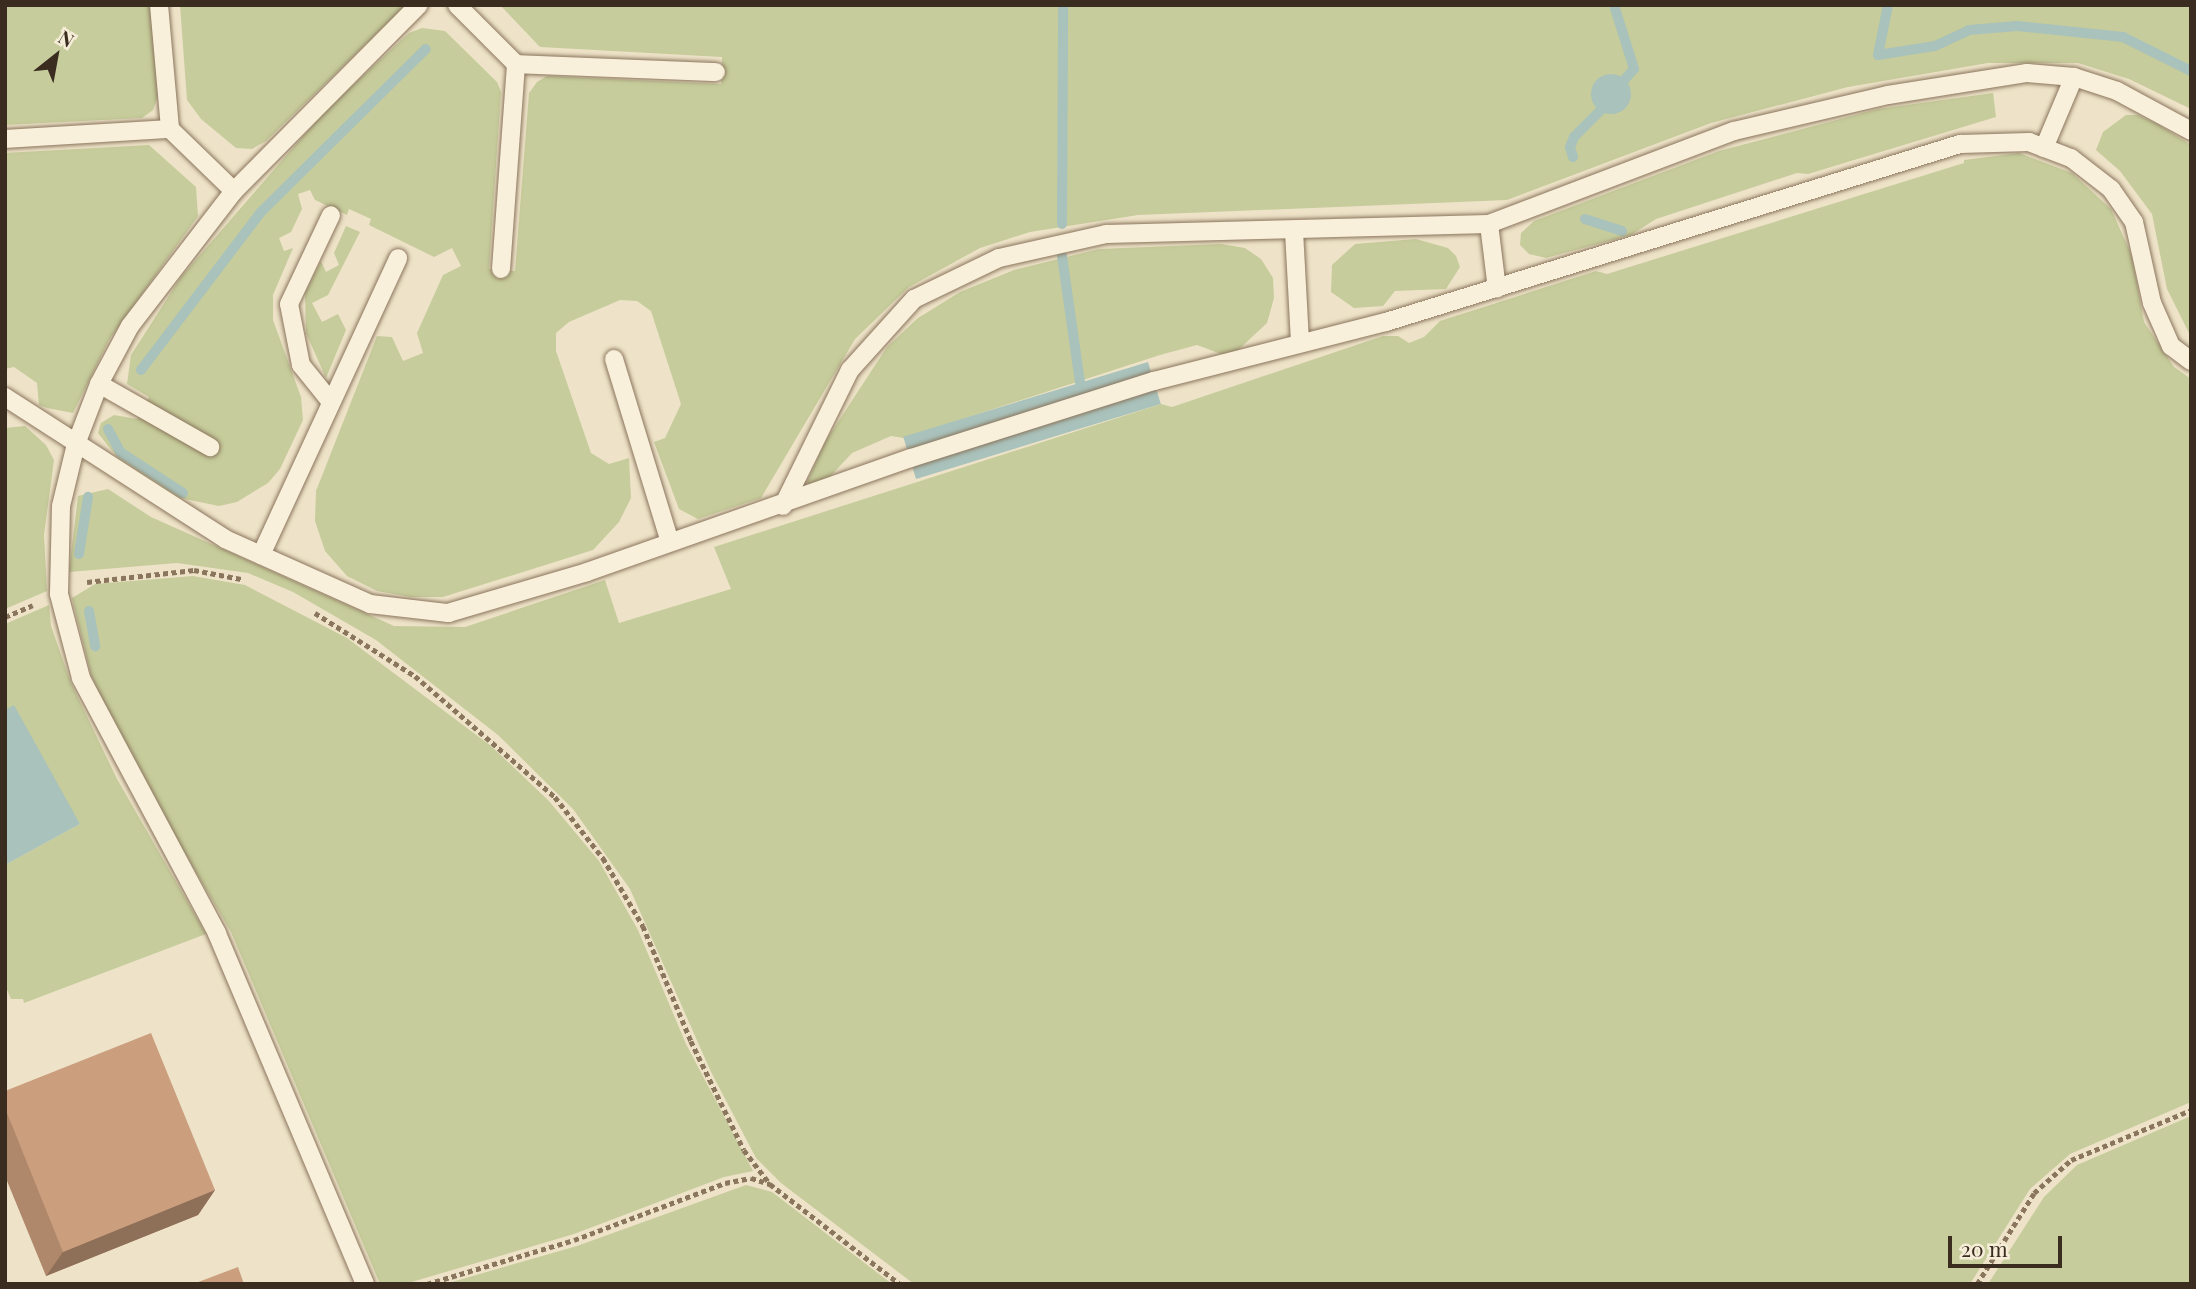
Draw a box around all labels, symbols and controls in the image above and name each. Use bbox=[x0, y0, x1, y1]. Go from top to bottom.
north arrow bbox=[21, 21, 91, 91]
text: N bbox=[54, 23, 79, 53]
scale bar bbox=[1951, 1222, 2065, 1266]
text: 20 m bbox=[1961, 1234, 2008, 1262]

